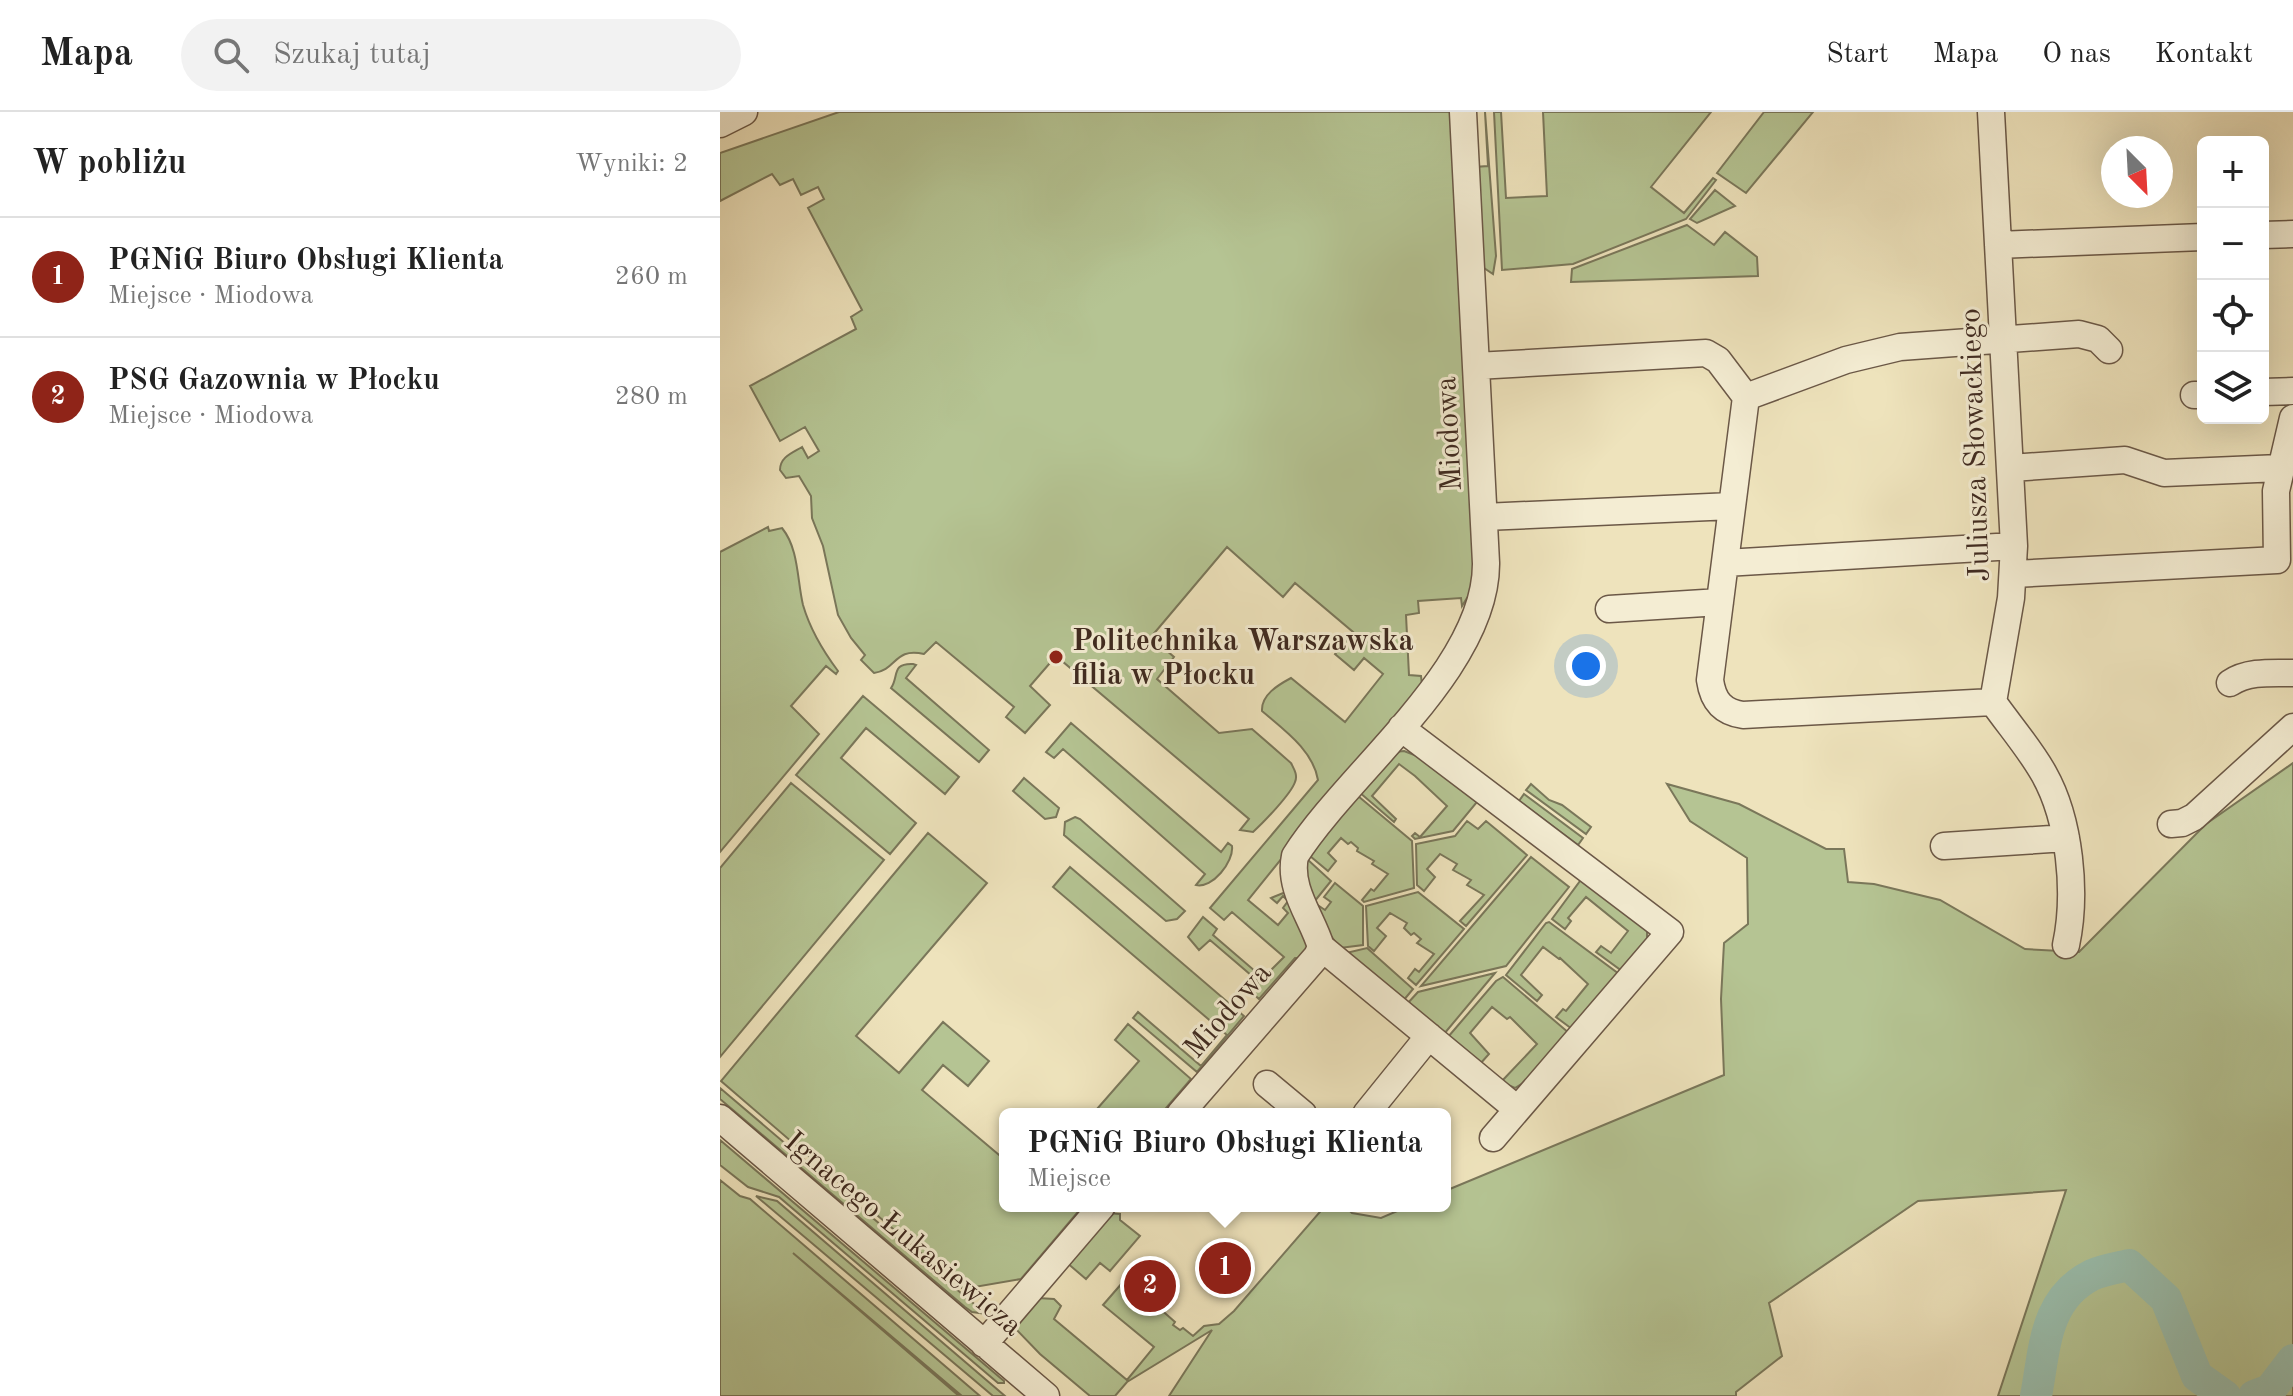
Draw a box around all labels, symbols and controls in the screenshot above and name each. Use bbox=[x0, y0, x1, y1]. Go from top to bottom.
search box bbox=[181, 19, 741, 91]
icon: search bbox=[209, 33, 253, 77]
text: Mapa bbox=[40, 36, 133, 74]
text: Szukaj tutaj bbox=[273, 40, 431, 70]
text: Start bbox=[1826, 41, 1889, 69]
text: Mapa bbox=[1933, 41, 1998, 69]
text: O nas bbox=[2042, 41, 2111, 69]
text: Kontakt bbox=[2155, 41, 2253, 69]
north arrow bbox=[2101, 136, 2173, 208]
map controls bbox=[2197, 136, 2269, 424]
button: + bbox=[2197, 136, 2269, 208]
text: W pobliżu bbox=[32, 147, 187, 181]
text: Wyniki: 2 bbox=[575, 151, 688, 177]
button: − bbox=[2197, 208, 2269, 280]
text: PGNiG Biuro Obsługi Klienta bbox=[108, 246, 504, 276]
text: 1 bbox=[50, 264, 66, 290]
text: 260 m bbox=[615, 264, 688, 290]
button: locate bbox=[2197, 280, 2269, 352]
text: Miejsce · Miodowa bbox=[108, 283, 313, 309]
street label: Juliusza Słowackiego bbox=[1956, 308, 1996, 582]
button: layers bbox=[2197, 352, 2269, 424]
text: PSG Gazownia w Płocku bbox=[108, 366, 440, 396]
street label: Miodowa bbox=[1432, 375, 1468, 492]
text: 2 bbox=[50, 384, 66, 410]
text: 280 m bbox=[615, 384, 688, 410]
text: Miejsce · Miodowa bbox=[108, 403, 313, 429]
place label: Politechnika Warszawska filia w Płocku bbox=[1072, 627, 1414, 691]
your location bbox=[1566, 646, 1606, 686]
marker: Politechnika Warszawska filia w Płocku bbox=[1047, 648, 1065, 666]
street label: Miodowa bbox=[1179, 958, 1278, 1065]
popup bbox=[999, 1108, 1451, 1212]
street label: Ignacego Łukasiewicza bbox=[778, 1127, 1027, 1343]
text: PGNiG Biuro Obsługi Klienta bbox=[1027, 1129, 1423, 1159]
text: Miejsce bbox=[1027, 1166, 1111, 1192]
pin: 1 bbox=[1199, 1238, 1251, 1298]
pin: 2 bbox=[1124, 1256, 1176, 1316]

